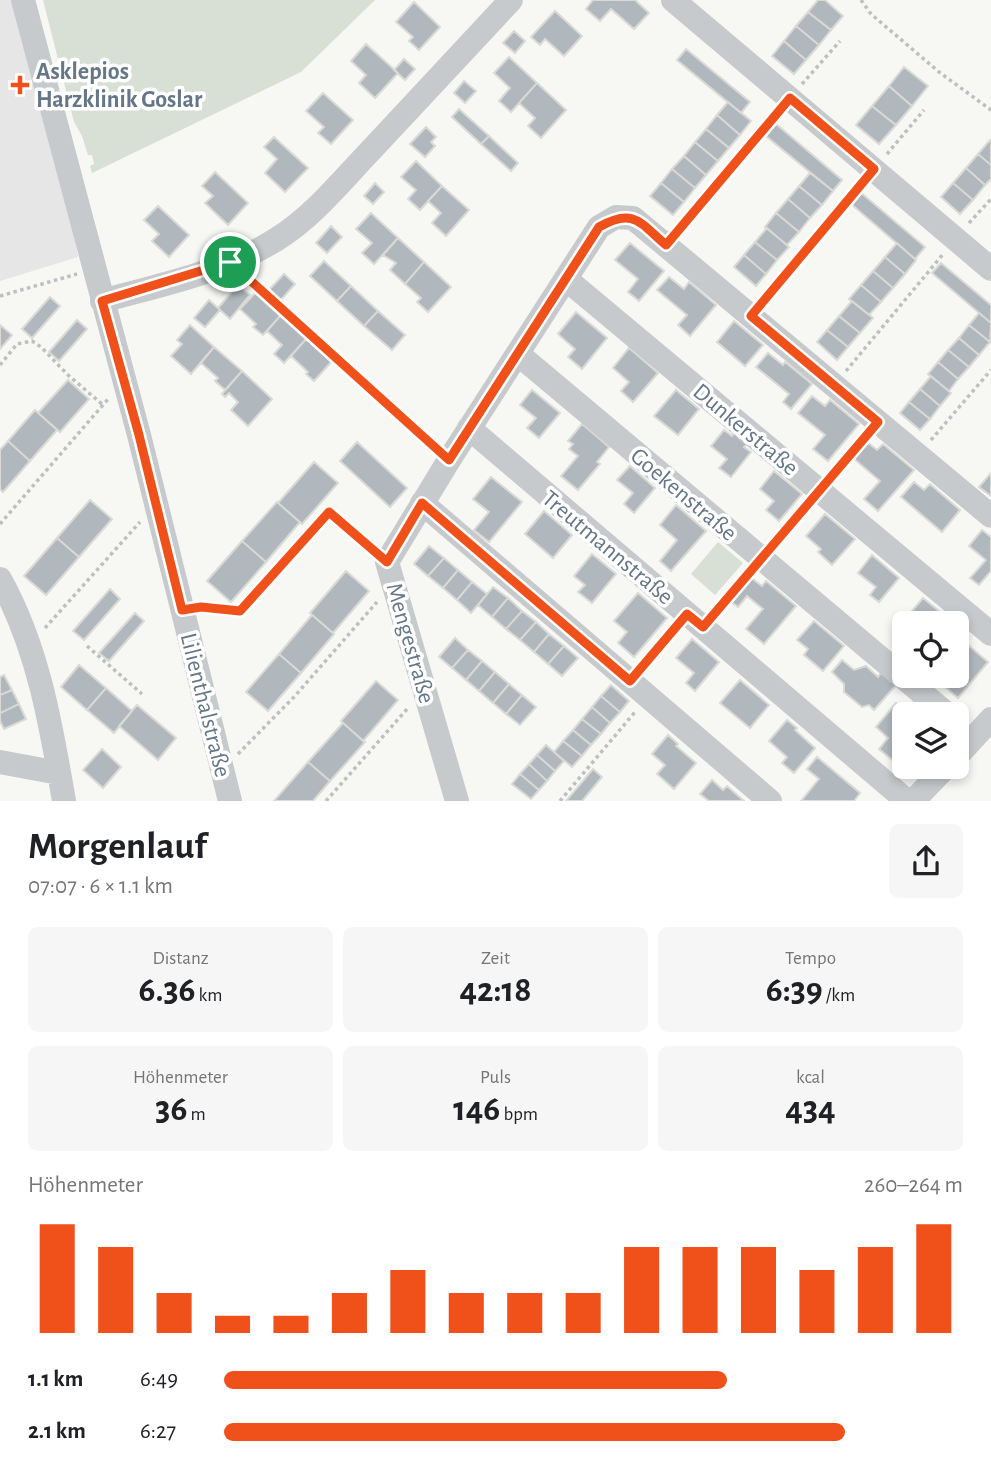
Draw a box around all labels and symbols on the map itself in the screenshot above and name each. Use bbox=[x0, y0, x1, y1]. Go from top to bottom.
place label: Asklepios Harzklinik Goslar bbox=[36, 60, 203, 112]
marker: Asklepios Harzklinik Goslar bbox=[10, 75, 30, 95]
pin bbox=[200, 232, 260, 292]
street label: Dunkerstraße bbox=[688, 379, 802, 480]
street label: Goekenstraße bbox=[626, 444, 741, 546]
street label: Treutmannstraße bbox=[537, 486, 677, 609]
street label: Mengestraße bbox=[381, 580, 439, 706]
street label: Lilienthalstraße bbox=[176, 631, 235, 780]

